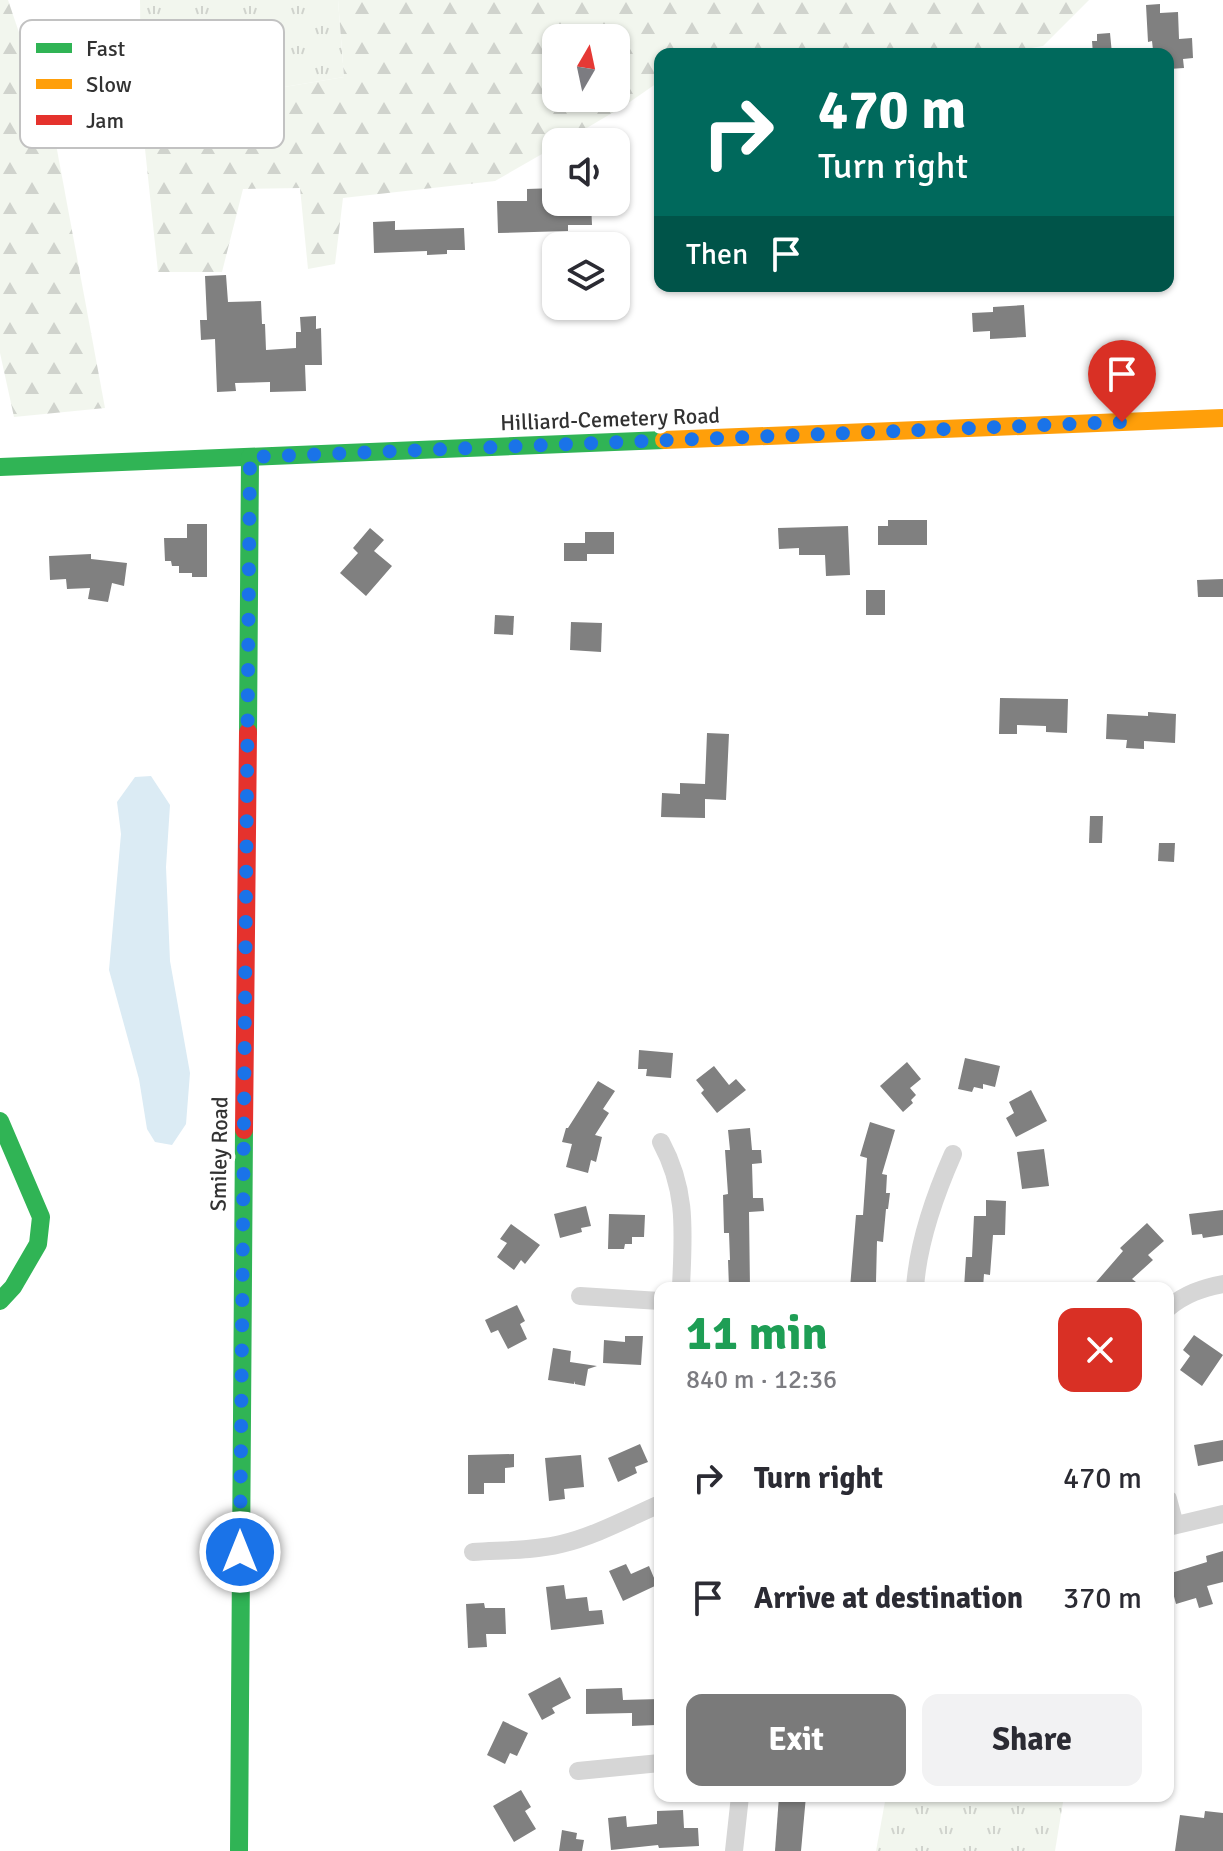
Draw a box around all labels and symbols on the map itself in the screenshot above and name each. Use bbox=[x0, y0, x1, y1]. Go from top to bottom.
legend bbox=[20, 20, 284, 148]
north arrow bbox=[542, 24, 630, 112]
text: Fast bbox=[86, 35, 126, 62]
text: Slow bbox=[86, 71, 132, 98]
text: Jam bbox=[86, 107, 124, 134]
pin bbox=[1088, 340, 1156, 422]
street label: Hilliard-Cemetery Road bbox=[500, 402, 720, 436]
street label: Smiley Road bbox=[204, 1096, 234, 1212]
position arrow bbox=[198, 1510, 282, 1594]

